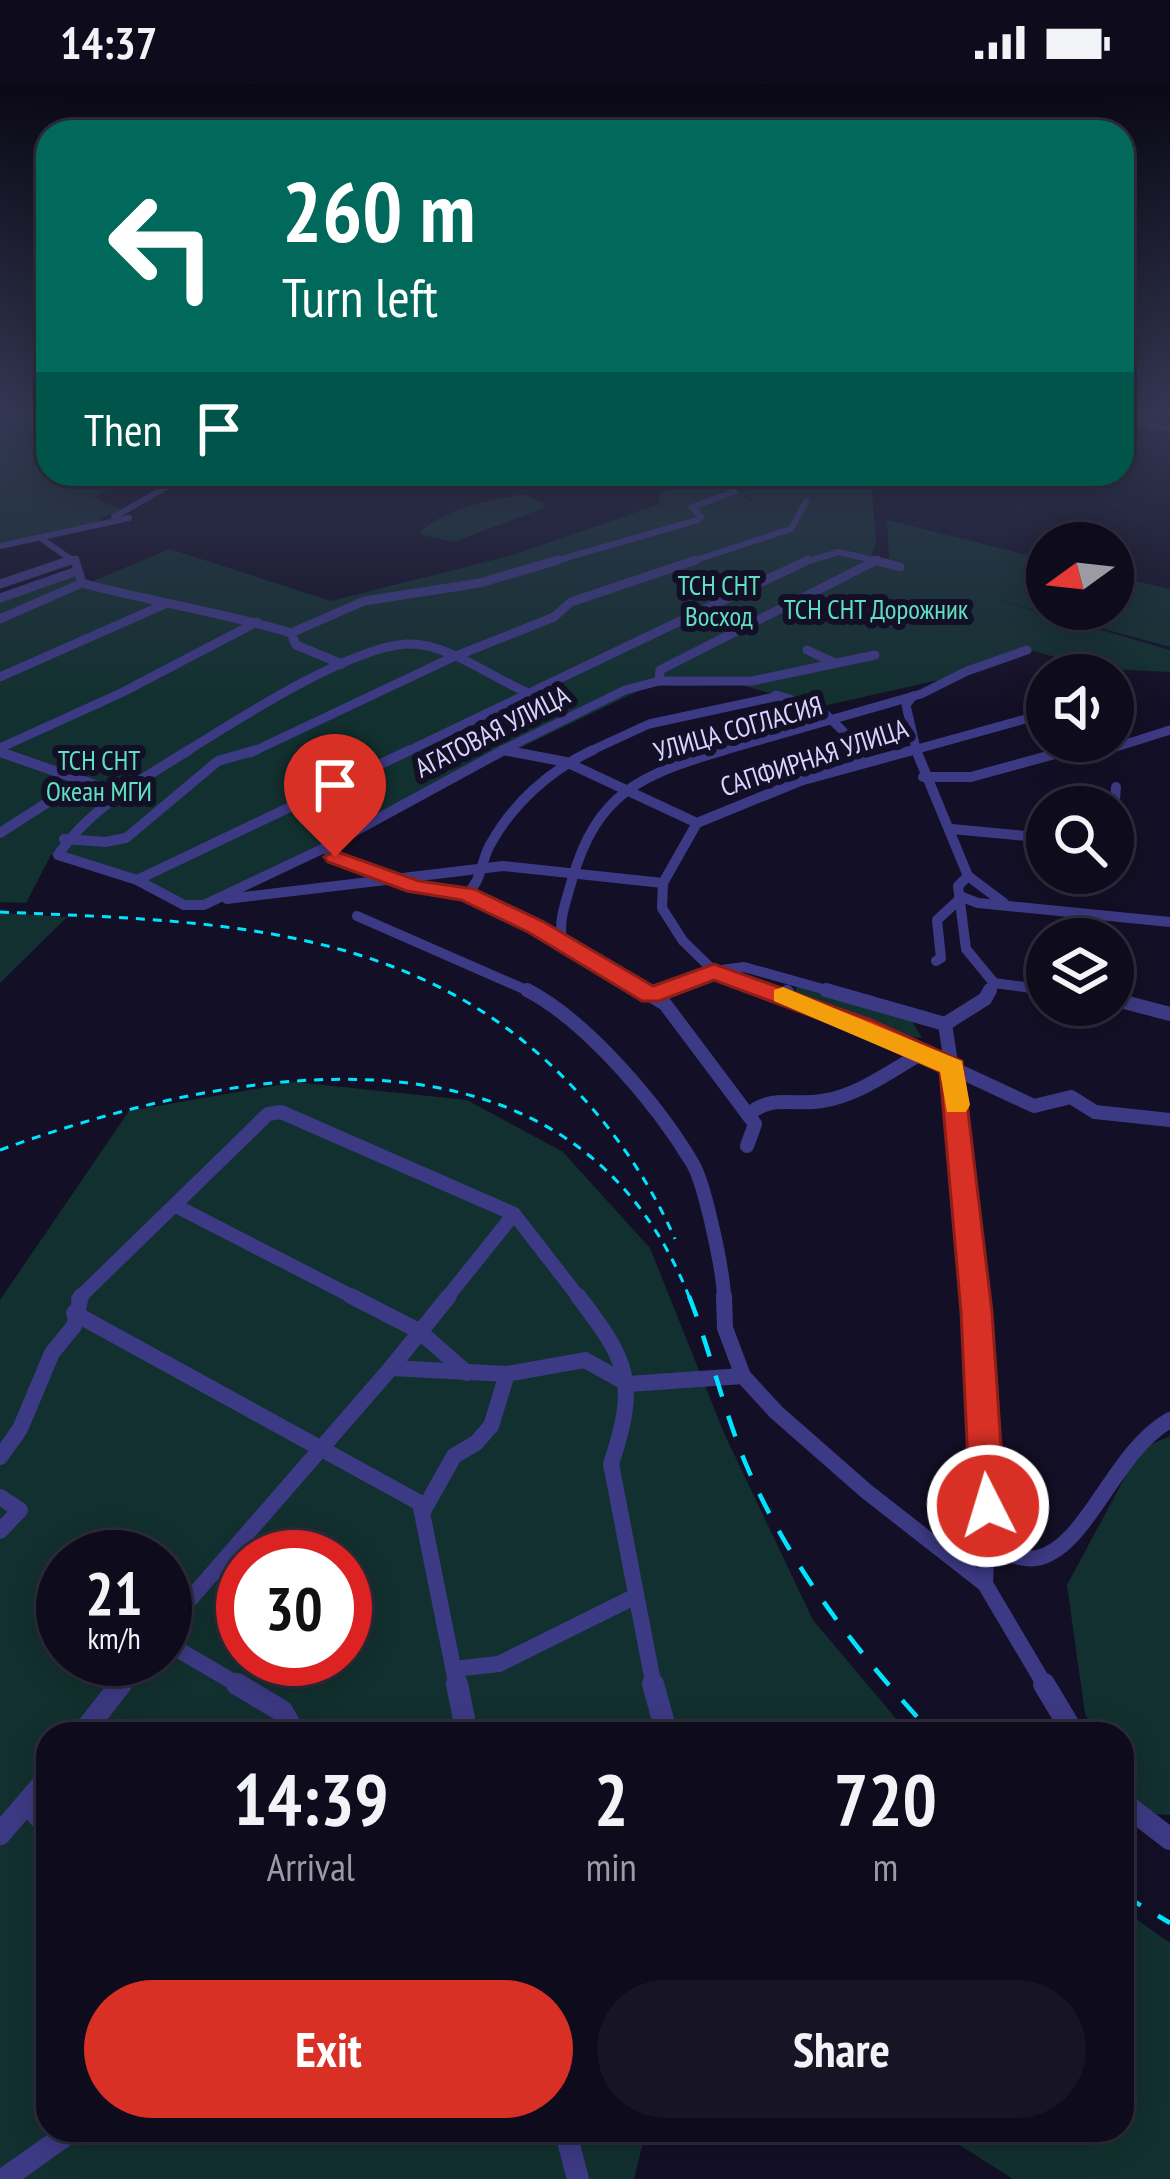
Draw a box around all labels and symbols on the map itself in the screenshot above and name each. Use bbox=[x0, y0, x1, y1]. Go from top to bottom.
north arrow bbox=[1026, 522, 1134, 630]
park label: ТСН СНТ Восход bbox=[678, 568, 760, 633]
park label: ТСН СНТ Дорожник bbox=[784, 592, 969, 626]
street label: АГАТОВАЯ УЛИЦА bbox=[409, 677, 575, 784]
street label: УЛИЦА СОГЛАСИЯ bbox=[650, 688, 826, 768]
street label: САПФИРНАЯ УЛИЦА bbox=[716, 711, 912, 803]
pin bbox=[284, 734, 386, 857]
park label: ТСН СНТ Океан МГИ bbox=[46, 743, 152, 808]
position arrow bbox=[925, 1443, 1051, 1569]
speed limit sign: 30 bbox=[216, 1530, 372, 1686]

